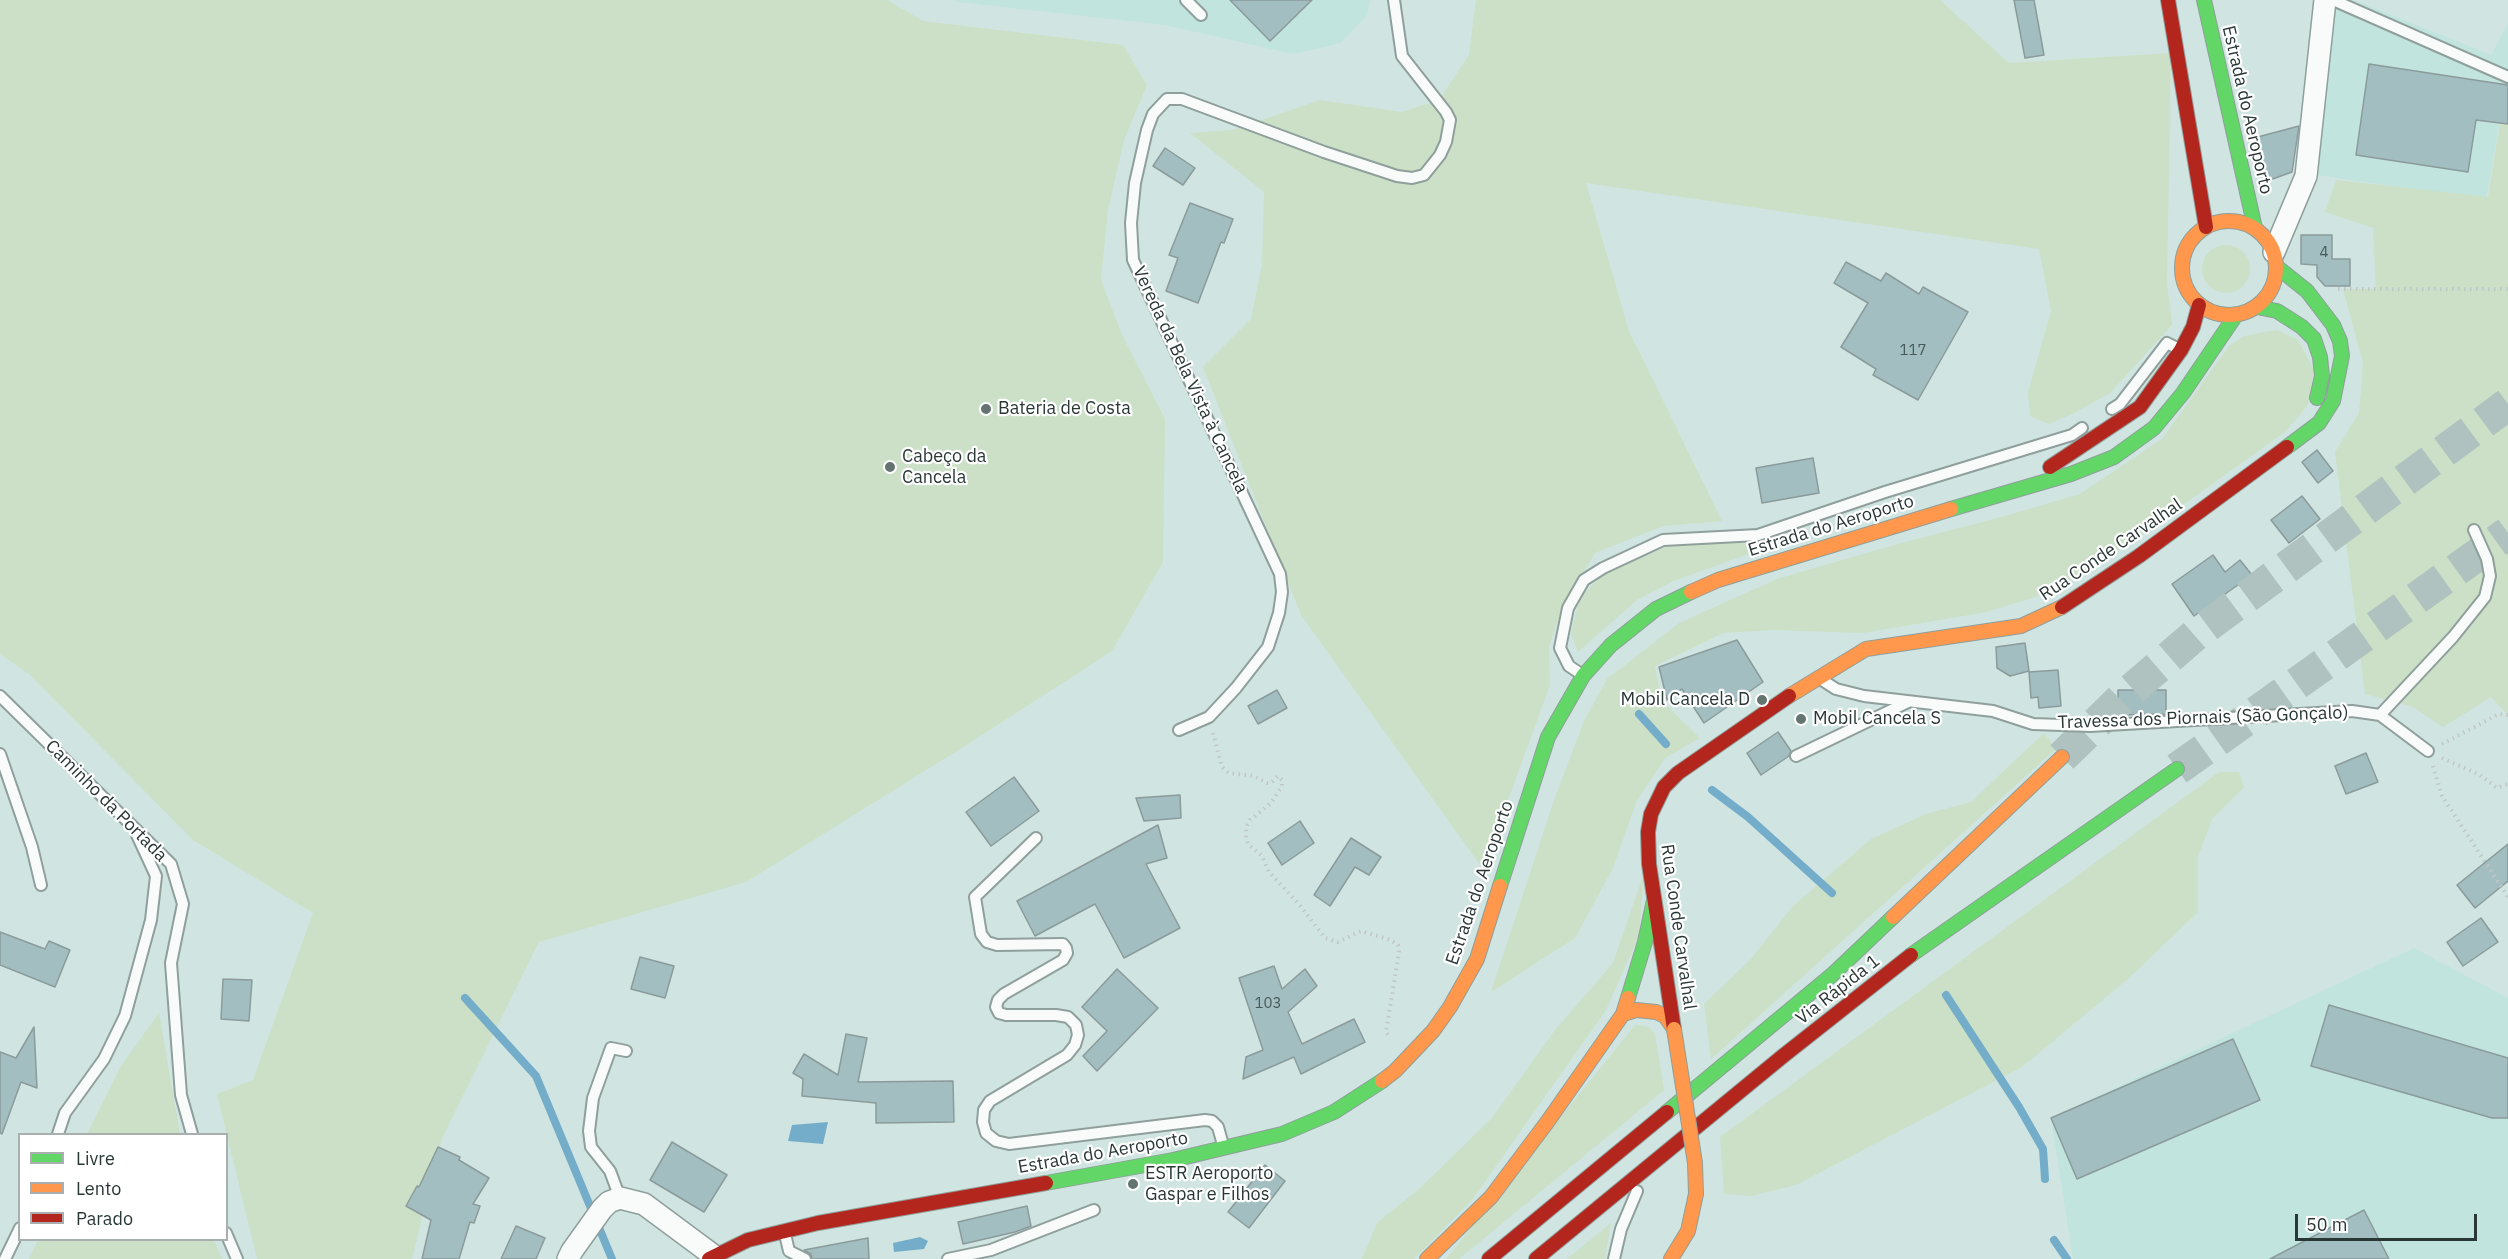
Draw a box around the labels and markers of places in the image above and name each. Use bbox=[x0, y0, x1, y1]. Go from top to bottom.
place label: Bateria de Costa bbox=[998, 398, 1131, 420]
marker: Bateria de Costa bbox=[979, 402, 993, 416]
place label: Cabeço da Cancela bbox=[902, 446, 986, 488]
marker: Cabeço da Cancela bbox=[883, 460, 897, 474]
place label: Mobil Cancela D bbox=[1621, 689, 1750, 711]
marker: Mobil Cancela D bbox=[1755, 693, 1769, 707]
place label: Mobil Cancela S bbox=[1813, 708, 1941, 730]
marker: Mobil Cancela S bbox=[1794, 712, 1808, 726]
place label: ESTR Aeroporto Gaspar e Filhos bbox=[1145, 1163, 1273, 1206]
marker: ESTR Aeroporto Gaspar e Filhos bbox=[1126, 1177, 1140, 1191]

